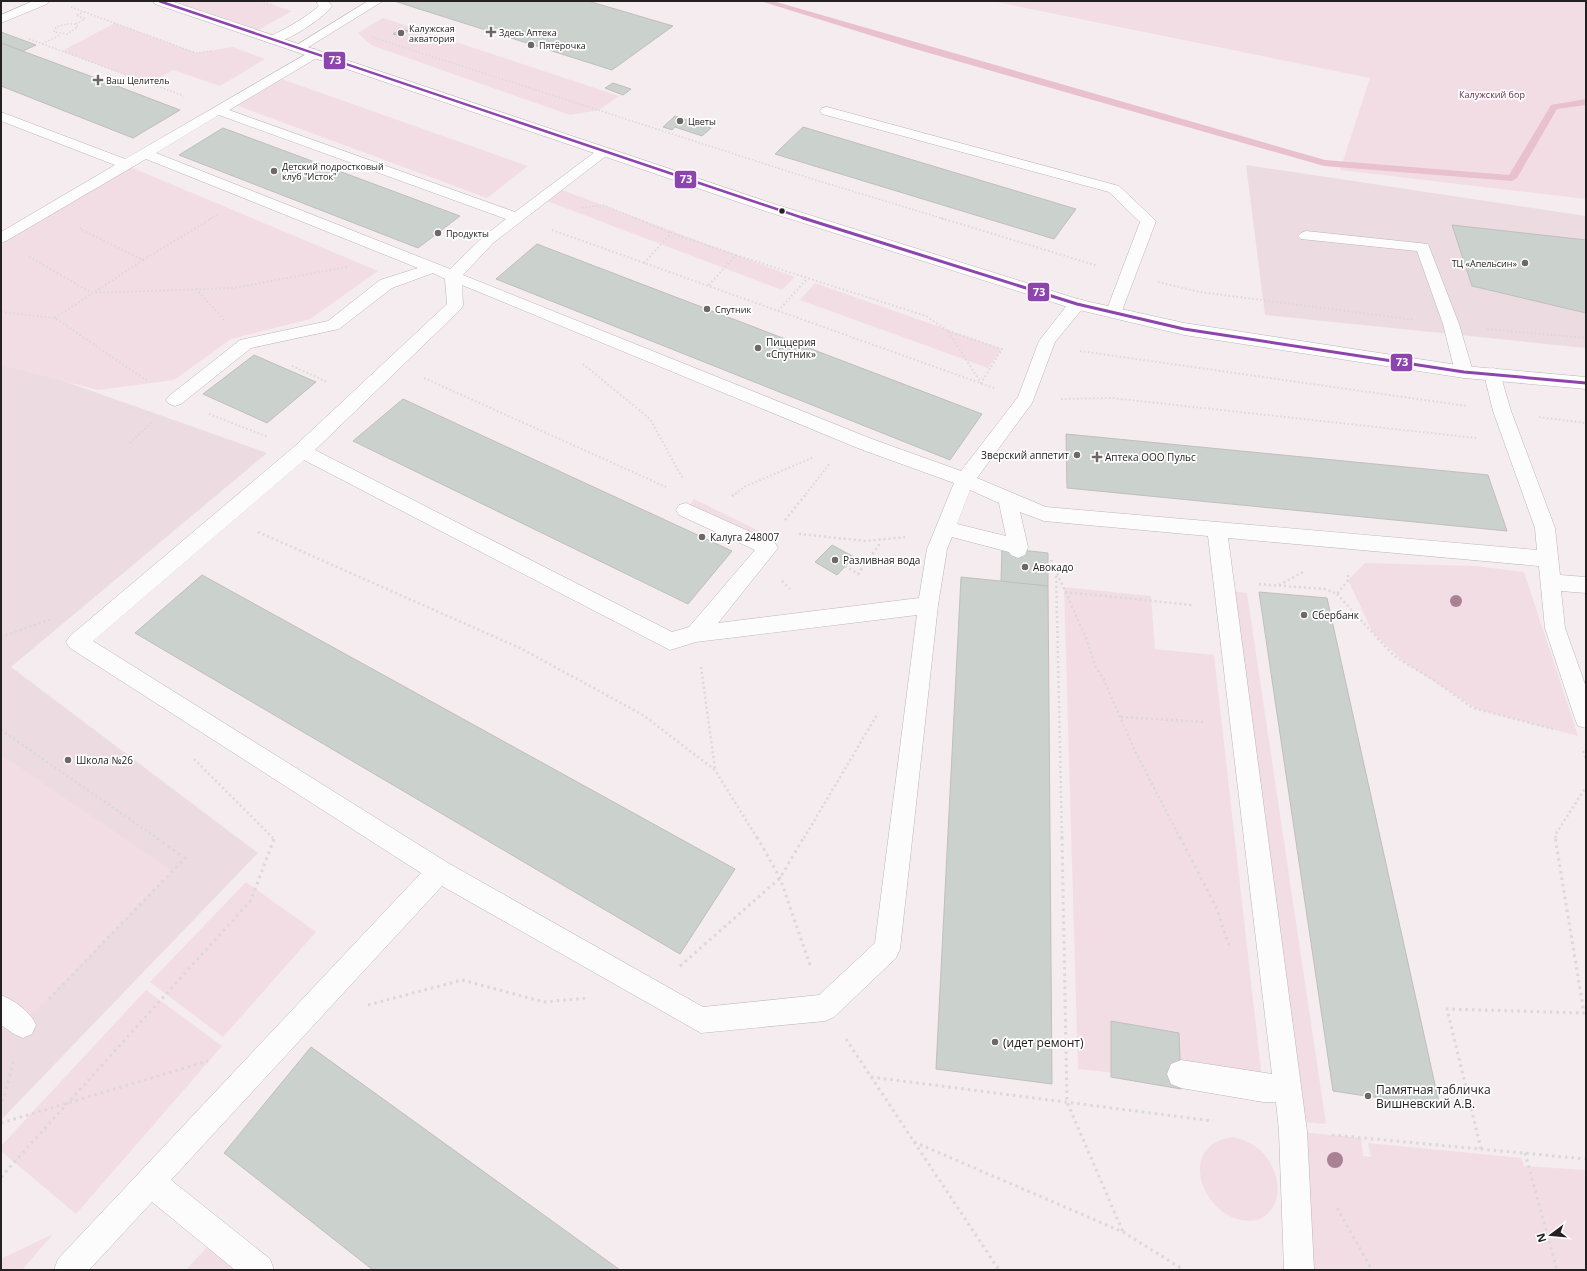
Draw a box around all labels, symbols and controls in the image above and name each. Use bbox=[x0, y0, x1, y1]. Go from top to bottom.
place label: Калужская акватория bbox=[409, 22, 455, 45]
place label: Здесь Аптека bbox=[499, 26, 557, 39]
marker: Здесь Аптека bbox=[486, 27, 496, 37]
marker: Калужская акватория bbox=[396, 28, 406, 38]
place label: Пятёрочка bbox=[539, 39, 586, 52]
marker: Пятёрочка bbox=[526, 40, 536, 50]
line badge: 73 bbox=[323, 51, 346, 70]
text: 73 bbox=[329, 52, 341, 67]
place label: Ваш Целитель bbox=[106, 74, 169, 87]
marker: Ваш Целитель bbox=[93, 75, 103, 85]
park label: Калужский бор bbox=[1459, 88, 1525, 101]
place label: Цветы bbox=[688, 115, 716, 128]
marker: Цветы bbox=[675, 116, 685, 126]
place label: Детский подростковый клуб "Исток" bbox=[282, 160, 384, 183]
marker: Детский подростковый клуб "Исток" bbox=[269, 166, 279, 176]
line badge: 73 bbox=[674, 170, 697, 189]
text: 73 bbox=[680, 171, 692, 186]
unlabelled marker bbox=[777, 206, 787, 216]
place label: Продукты bbox=[446, 227, 489, 240]
marker: Продукты bbox=[433, 228, 443, 238]
place label: ТЦ «Апельсин» bbox=[1452, 257, 1518, 270]
marker: ТЦ «Апельсин» bbox=[1520, 258, 1530, 268]
line badge: 73 bbox=[1027, 282, 1050, 302]
text: 73 bbox=[1033, 284, 1045, 299]
place label: Спутник bbox=[715, 303, 751, 316]
marker: Спутник bbox=[702, 304, 712, 314]
place label: Пиццерия «Спутник» bbox=[766, 335, 816, 361]
marker: Пиццерия «Спутник» bbox=[753, 343, 763, 353]
line badge: 73 bbox=[1390, 353, 1413, 372]
text: 73 bbox=[1396, 354, 1408, 369]
place label: Зверский аппетит bbox=[981, 448, 1069, 462]
marker: Зверский аппетит bbox=[1072, 450, 1082, 460]
place label: Аптека ООО Пульс bbox=[1105, 450, 1196, 464]
marker: Аптека ООО Пульс bbox=[1092, 452, 1102, 462]
place label: Калуга 248007 bbox=[710, 530, 779, 544]
marker: Калуга 248007 bbox=[697, 532, 707, 542]
place label: Разливная вода bbox=[843, 553, 920, 567]
marker: Разливная вода bbox=[830, 555, 840, 565]
place label: Авокадо bbox=[1033, 560, 1074, 574]
marker: Авокадо bbox=[1020, 562, 1030, 572]
place label: Сбербанк bbox=[1312, 608, 1360, 622]
marker: Сбербанк bbox=[1299, 610, 1309, 620]
place label: Школа №26 bbox=[76, 753, 133, 767]
marker: Школа №26 bbox=[63, 755, 73, 765]
place label: (идет ремонт) bbox=[1003, 1034, 1084, 1051]
marker: (идет ремонт) bbox=[990, 1037, 1000, 1047]
place label: Памятная табличка Вишневский А.В. bbox=[1376, 1081, 1491, 1112]
marker: Памятная табличка Вишневский А.В. bbox=[1363, 1091, 1373, 1101]
north arrow bbox=[1531, 1215, 1571, 1255]
text: N bbox=[1532, 1232, 1549, 1244]

